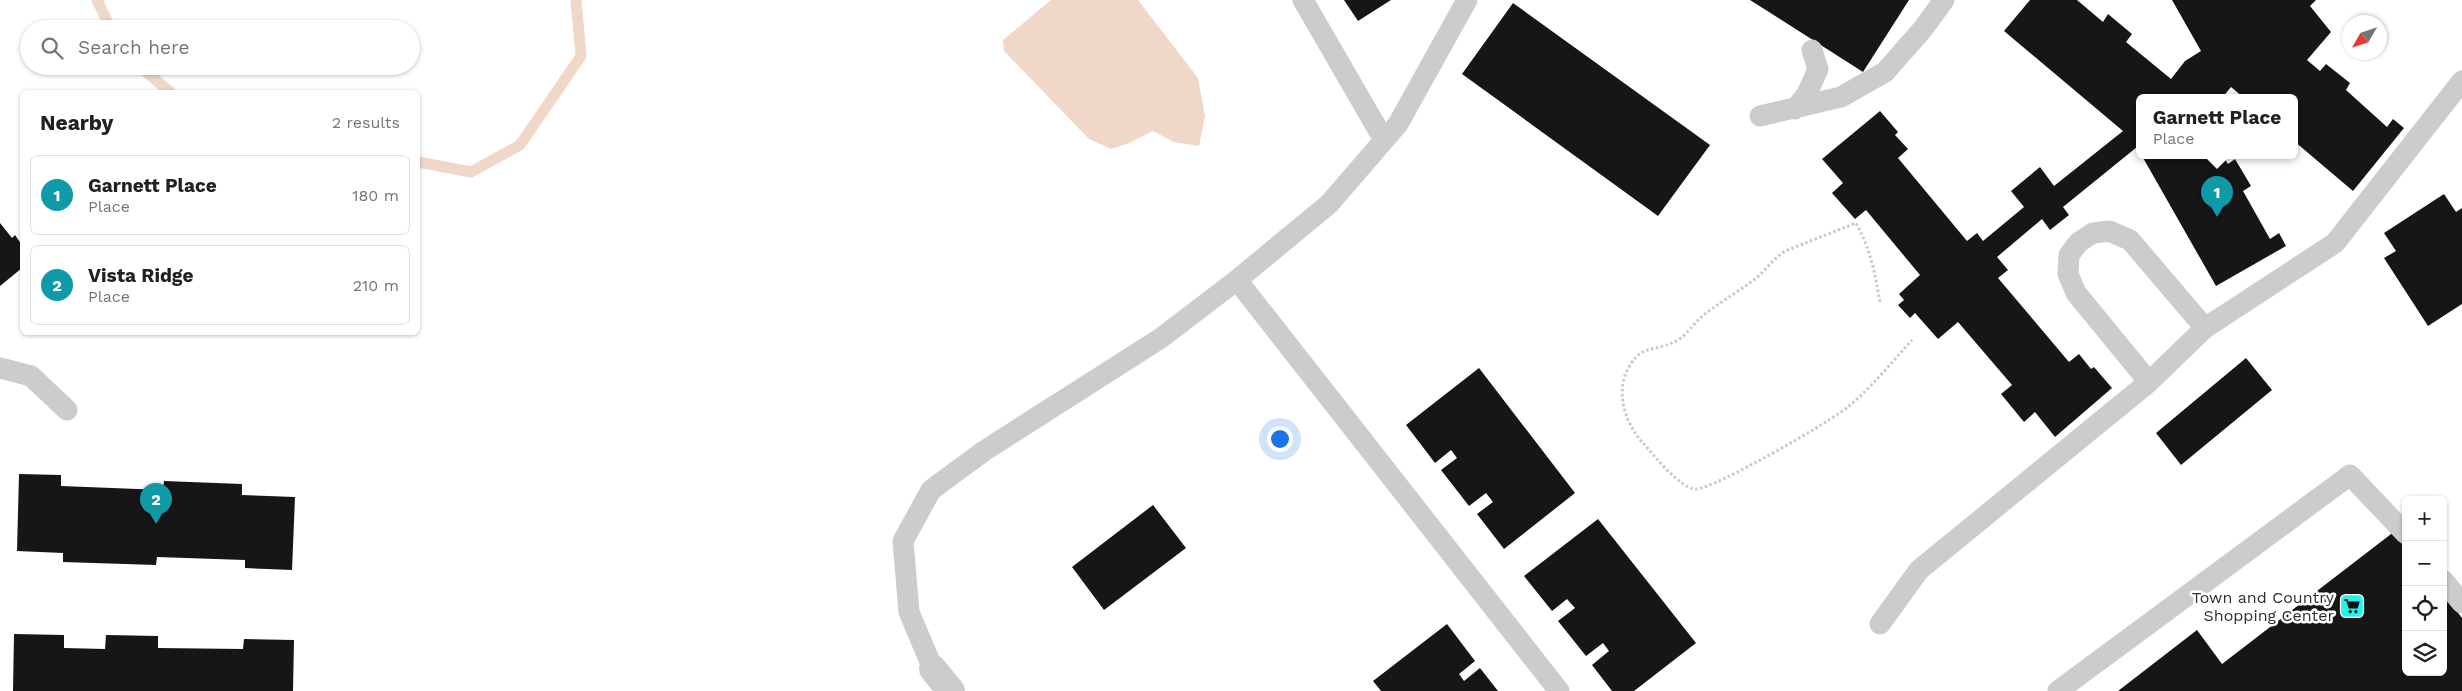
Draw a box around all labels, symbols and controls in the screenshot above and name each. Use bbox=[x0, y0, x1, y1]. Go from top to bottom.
north arrow bbox=[2342, 15, 2387, 60]
search box bbox=[20, 20, 420, 75]
icon: search bbox=[38, 34, 66, 62]
text: Search here bbox=[78, 36, 189, 59]
popup bbox=[2136, 94, 2298, 159]
text: Garnett Place bbox=[2153, 106, 2281, 129]
text: Nearby bbox=[40, 110, 113, 135]
text: 2 results bbox=[332, 113, 400, 132]
text: Place bbox=[2153, 129, 2195, 148]
text: Garnett Place bbox=[88, 174, 217, 197]
pin: 1 bbox=[2201, 176, 2233, 217]
text: 1 bbox=[54, 186, 60, 205]
text: 180 m bbox=[352, 186, 399, 205]
text: Place bbox=[88, 197, 130, 216]
text: Vista Ridge bbox=[88, 264, 194, 287]
text: 2 bbox=[52, 276, 62, 295]
text: 210 m bbox=[353, 276, 399, 295]
text: Place bbox=[88, 287, 130, 306]
your location bbox=[1267, 426, 1293, 452]
pin: 2 bbox=[140, 483, 172, 524]
map controls bbox=[2402, 496, 2447, 676]
button: + bbox=[2402, 496, 2447, 541]
button: − bbox=[2402, 541, 2447, 586]
button: locate bbox=[2402, 586, 2447, 631]
place label: Town and Country Shopping Center bbox=[2192, 588, 2335, 625]
supermarket icon: Town and Country Shopping Center bbox=[2339, 593, 2365, 619]
button: layers bbox=[2402, 631, 2447, 676]

